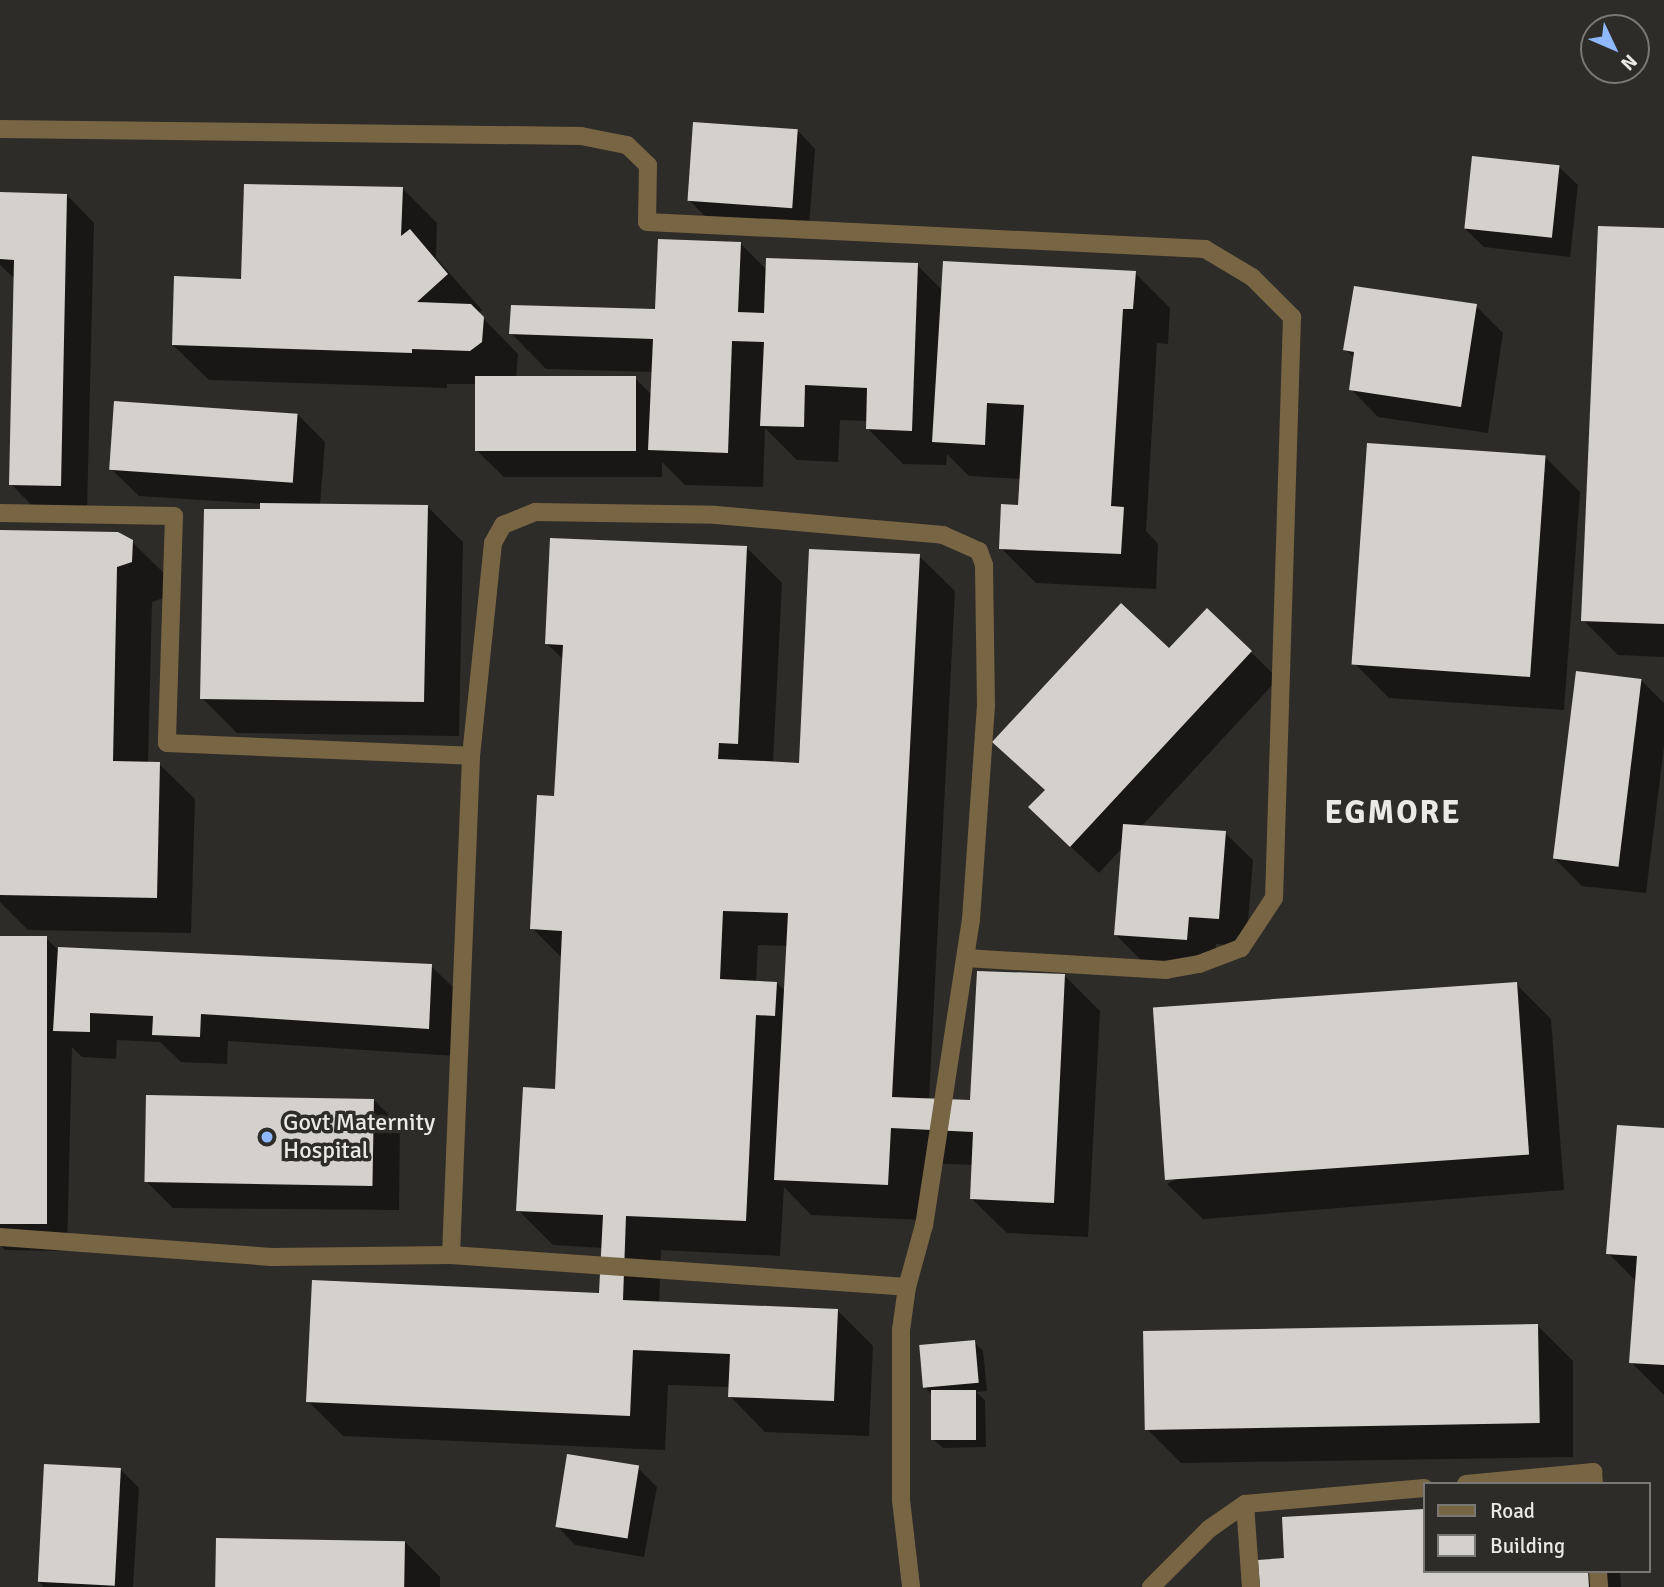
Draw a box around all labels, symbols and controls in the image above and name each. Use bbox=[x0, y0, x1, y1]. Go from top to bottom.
north arrow bbox=[1580, 14, 1650, 84]
text: N bbox=[1615, 49, 1642, 75]
district label: EGMORE bbox=[1325, 794, 1461, 832]
place label: Govt Maternity Hospital bbox=[283, 1109, 435, 1165]
marker: Govt Maternity Hospital bbox=[257, 1127, 277, 1147]
legend bbox=[1422, 1482, 1650, 1573]
text: Road bbox=[1490, 1498, 1535, 1524]
text: Building bbox=[1490, 1533, 1565, 1559]

